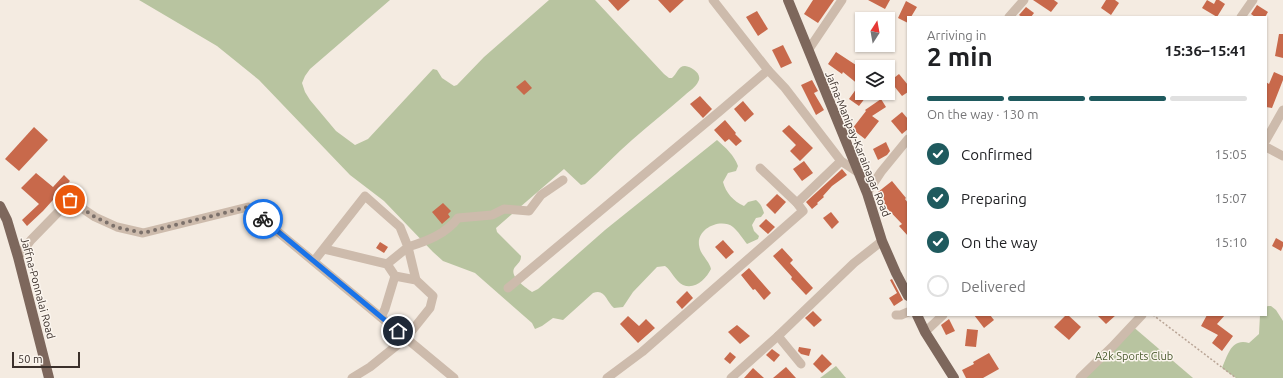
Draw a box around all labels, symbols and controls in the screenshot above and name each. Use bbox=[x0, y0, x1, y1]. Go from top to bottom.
north arrow bbox=[855, 12, 895, 52]
map controls bbox=[855, 12, 895, 100]
text: Arriving in bbox=[927, 28, 986, 42]
text: 2 min bbox=[927, 42, 993, 71]
text: 15:36–15:41 bbox=[1164, 42, 1247, 59]
button: layers bbox=[855, 60, 895, 100]
street label: Jafna-Manipay-Karainagar Road bbox=[823, 69, 893, 219]
text: On the way · 130 m bbox=[927, 107, 1039, 121]
icon: check bbox=[927, 143, 949, 165]
text: Confirmed bbox=[961, 146, 1033, 163]
text: 15:05 bbox=[1214, 147, 1247, 161]
pin bbox=[53, 183, 87, 217]
icon: check bbox=[927, 187, 949, 209]
icon: bag bbox=[59, 189, 81, 211]
text: Preparing bbox=[961, 190, 1027, 207]
text: 15:07 bbox=[1214, 191, 1247, 205]
courier bbox=[243, 199, 283, 239]
icon: bike bbox=[252, 208, 274, 230]
icon: check bbox=[927, 231, 949, 253]
text: On the way bbox=[961, 234, 1037, 251]
text: 15:10 bbox=[1214, 235, 1247, 249]
street label: Jaffna-Ponnalai Road bbox=[19, 236, 57, 340]
text: Delivered bbox=[961, 278, 1026, 295]
pin bbox=[381, 314, 415, 348]
icon: home bbox=[387, 320, 409, 342]
scale bar bbox=[12, 350, 80, 369]
park label: A2k Sports Club bbox=[1095, 350, 1173, 362]
text: 50 m bbox=[18, 353, 42, 365]

